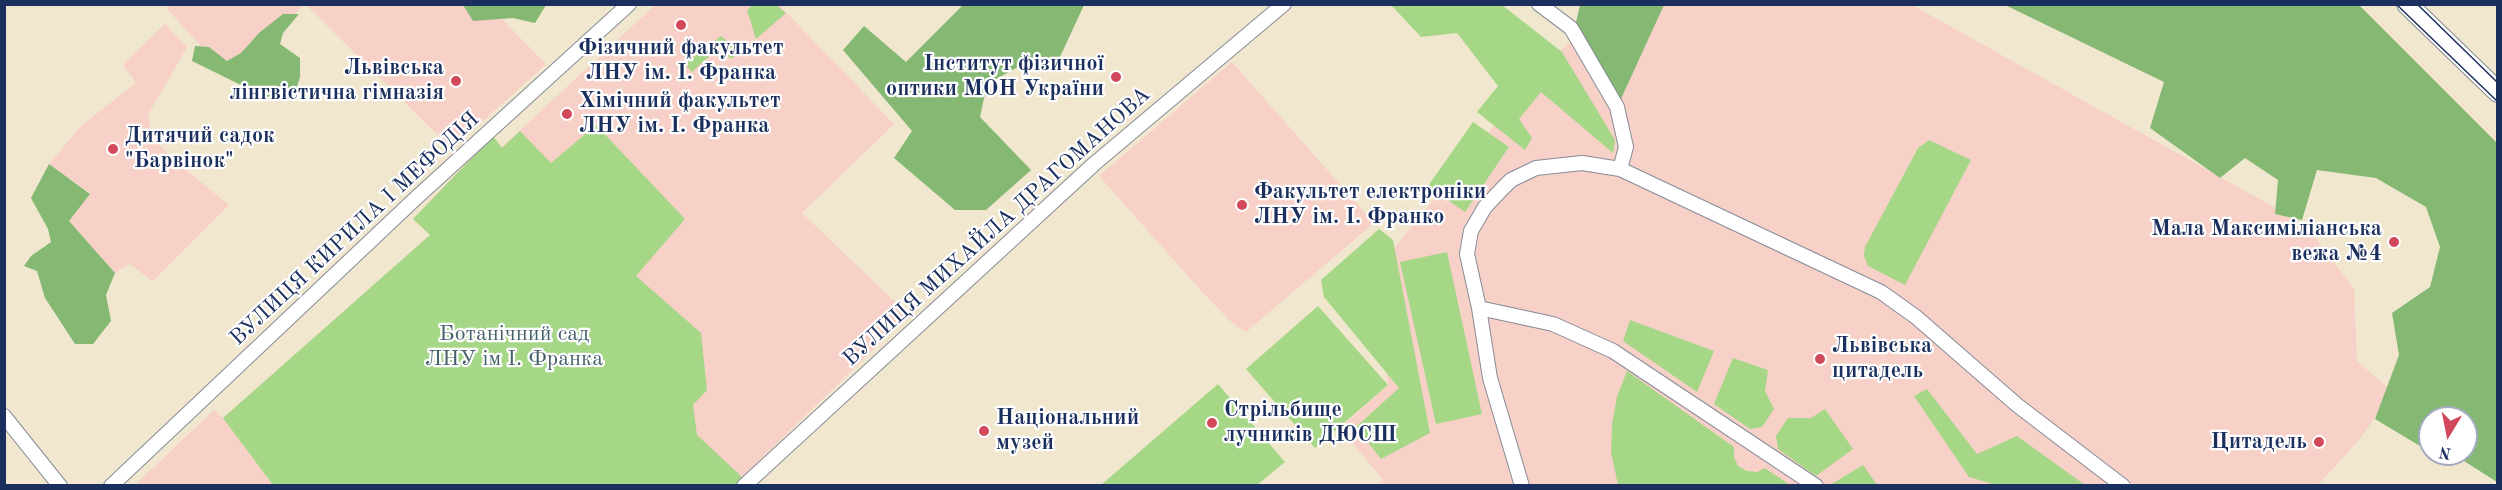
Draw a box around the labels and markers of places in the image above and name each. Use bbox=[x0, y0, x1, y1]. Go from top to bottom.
marker: Фізичний факультет ЛНУ ім. І. Франка bbox=[674, 18, 688, 32]
place label: Фізичний факультет ЛНУ ім. І. Франка bbox=[578, 35, 784, 86]
place label: Інститут фізичної оптики МОН України bbox=[886, 51, 1104, 102]
place label: Львівська лінгвістична гімназія bbox=[230, 55, 444, 106]
marker: Інститут фізичної оптики МОН України bbox=[1109, 70, 1123, 84]
marker: Львівська лінгвістична гімназія bbox=[449, 74, 463, 88]
place label: Хімічний факультет ЛНУ ім. І. Франка bbox=[579, 88, 781, 140]
marker: Хімічний факультет ЛНУ ім. І. Франка bbox=[560, 107, 574, 121]
place label: Дитячий садок "Барвінок" bbox=[125, 123, 275, 174]
marker: Дитячий садок "Барвінок" bbox=[106, 142, 120, 156]
place label: Факультет електроніки ЛНУ ім. І. Франко bbox=[1254, 179, 1486, 230]
marker: Факультет електроніки ЛНУ ім. І. Франко bbox=[1235, 198, 1249, 212]
place label: Мала Максиміліанська вежа №4 bbox=[2151, 216, 2382, 268]
marker: Мала Максиміліанська вежа №4 bbox=[2387, 235, 2401, 249]
place label: Львівська цитадель bbox=[1832, 333, 1932, 384]
marker: Львівська цитадель bbox=[1813, 352, 1827, 366]
place label: Стрільбище лучників ДЮСШ bbox=[1224, 397, 1397, 448]
place label: Національний музей bbox=[996, 405, 1139, 457]
marker: Стрільбище лучників ДЮСШ bbox=[1205, 416, 1219, 430]
marker: Національний музей bbox=[977, 424, 991, 438]
place label: Цитадель bbox=[2210, 429, 2307, 455]
marker: Цитадель bbox=[2312, 435, 2326, 449]

